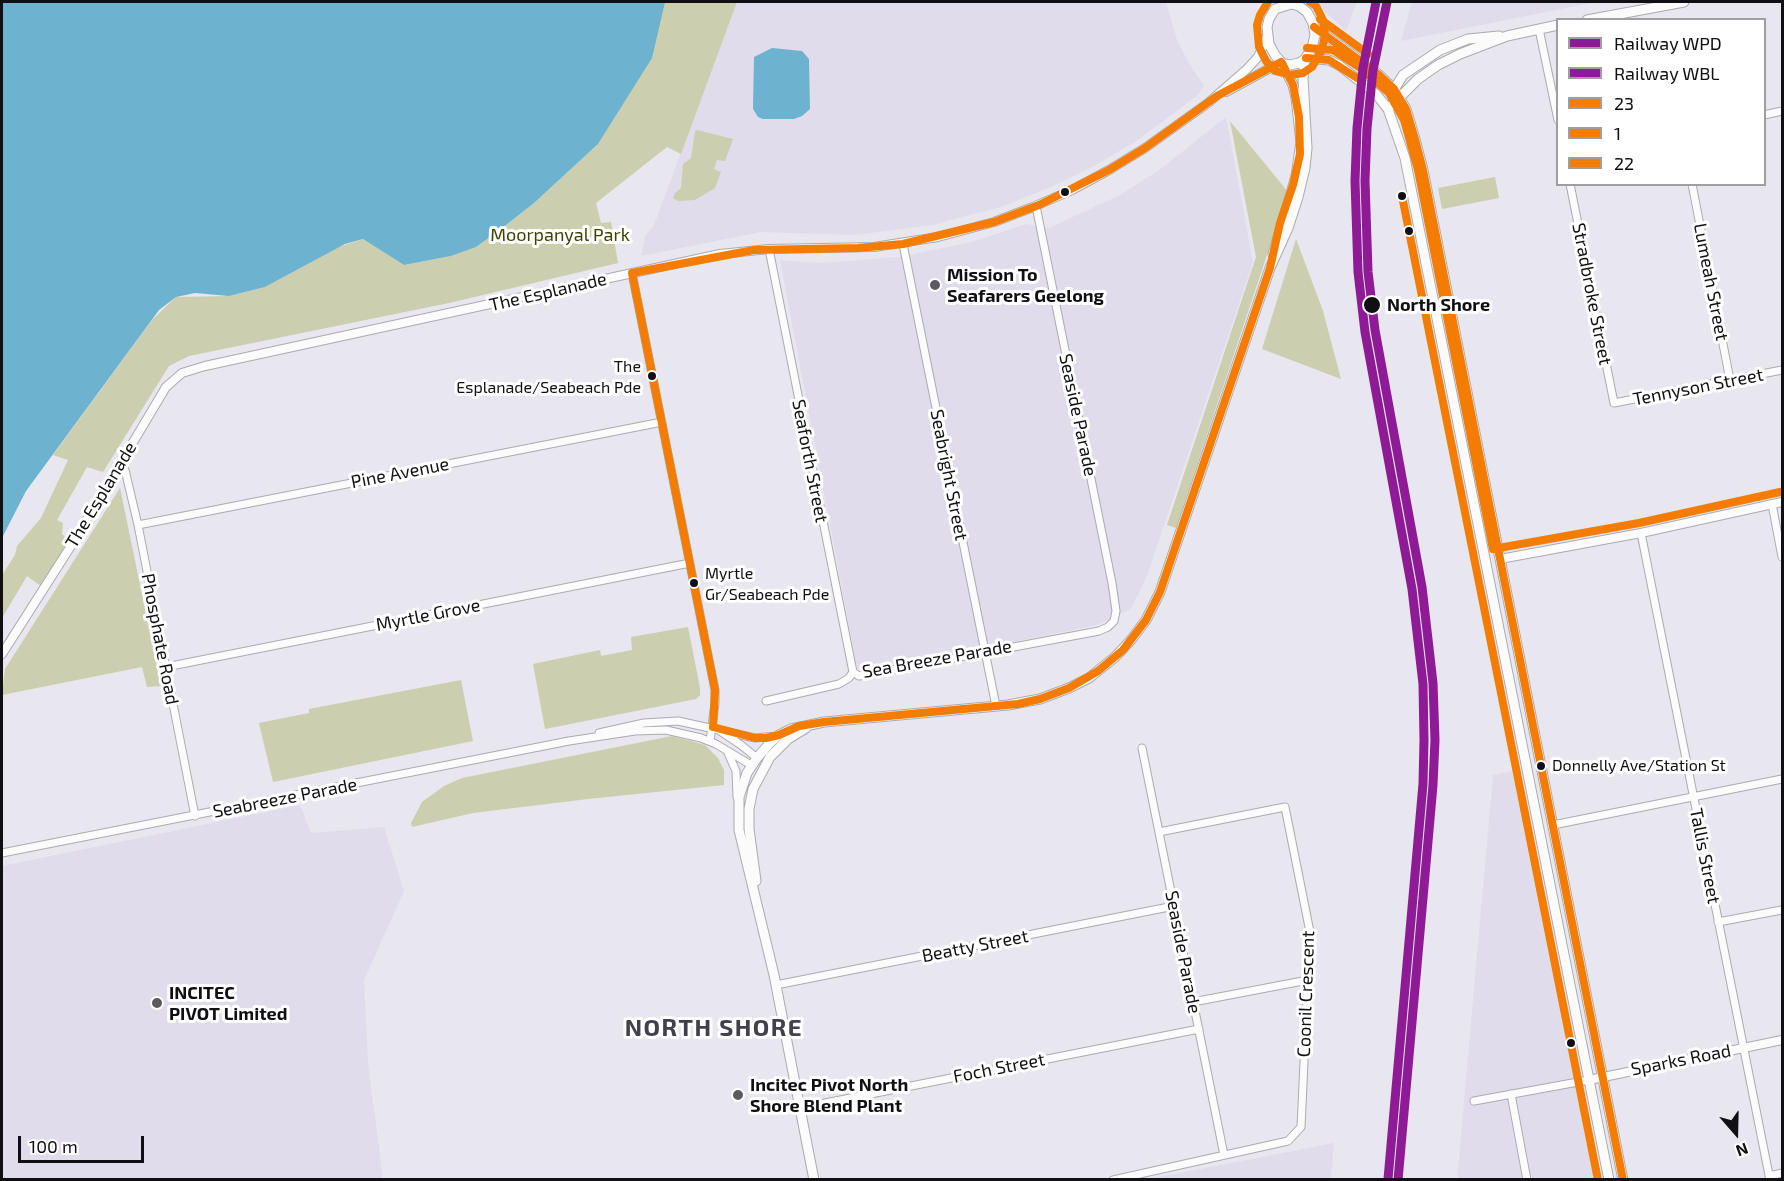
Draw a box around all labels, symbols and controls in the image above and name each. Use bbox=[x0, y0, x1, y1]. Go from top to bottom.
legend bbox=[1556, 18, 1766, 186]
text: Railway WPD bbox=[1614, 32, 1722, 54]
text: Railway WBL bbox=[1614, 62, 1720, 84]
text: 23 bbox=[1614, 92, 1634, 114]
text: 1 bbox=[1614, 122, 1621, 144]
text: 22 bbox=[1614, 152, 1634, 174]
unlabelled marker bbox=[1059, 186, 1071, 198]
unlabelled marker bbox=[1396, 190, 1408, 202]
street label: Stradbroke Street bbox=[1568, 221, 1616, 367]
street label: Lumeah Street bbox=[1689, 221, 1733, 343]
park label: Moorpanyal Park bbox=[490, 224, 630, 246]
unlabelled marker bbox=[1403, 225, 1415, 237]
place label: Mission To Seafarers Geelong bbox=[947, 264, 1104, 306]
street label: The Esplanade bbox=[487, 268, 609, 316]
marker: Mission To Seafarers Geelong bbox=[928, 278, 942, 292]
place label: North Shore bbox=[1387, 294, 1490, 316]
marker: North Shore bbox=[1362, 295, 1382, 315]
street label: Seaside Parade bbox=[1054, 352, 1102, 478]
place label: The Esplanade/Seabeach Pde bbox=[456, 357, 641, 395]
street label: Tennyson Street bbox=[1631, 364, 1765, 410]
marker: The Esplanade/Seabeach Pde bbox=[646, 370, 658, 382]
street label: Seaforth Street bbox=[787, 398, 833, 524]
street label: Seabright Street bbox=[926, 408, 972, 542]
street label: The Esplanade bbox=[61, 438, 141, 552]
street label: Pine Avenue bbox=[349, 453, 451, 493]
place label: Myrtle Gr/Seabeach Pde bbox=[705, 564, 829, 602]
street label: Phosphate Road bbox=[137, 572, 183, 706]
marker: Myrtle Gr/Seabeach Pde bbox=[688, 577, 700, 589]
street label: Myrtle Grove bbox=[374, 594, 482, 636]
street label: Sea Breeze Parade bbox=[861, 635, 1013, 683]
place label: Donnelly Ave/Station St bbox=[1552, 756, 1726, 776]
marker: Donnelly Ave/Station St bbox=[1535, 760, 1547, 772]
street label: Seabreeze Parade bbox=[211, 773, 359, 823]
street label: Tallis Street bbox=[1685, 806, 1725, 906]
street label: Seaside Parade bbox=[1160, 889, 1206, 1015]
street label: Beatty Street bbox=[920, 925, 1030, 967]
street label: Coonil Crescent bbox=[1293, 930, 1319, 1058]
place label: INCITEC PIVOT Limited bbox=[169, 982, 287, 1024]
marker: INCITEC PIVOT Limited bbox=[150, 996, 164, 1010]
district label: NORTH SHORE bbox=[625, 1014, 803, 1042]
unlabelled marker bbox=[1565, 1037, 1577, 1049]
street label: Sparks Road bbox=[1629, 1040, 1733, 1080]
street label: Foch Street bbox=[951, 1049, 1047, 1087]
place label: Incitec Pivot North Shore Blend Plant bbox=[750, 1074, 908, 1116]
marker: Incitec Pivot North Shore Blend Plant bbox=[731, 1088, 745, 1102]
north arrow bbox=[1706, 1103, 1766, 1163]
scale bar bbox=[21, 1124, 147, 1162]
text: 100 m bbox=[29, 1135, 78, 1157]
text: N bbox=[1734, 1139, 1751, 1161]

